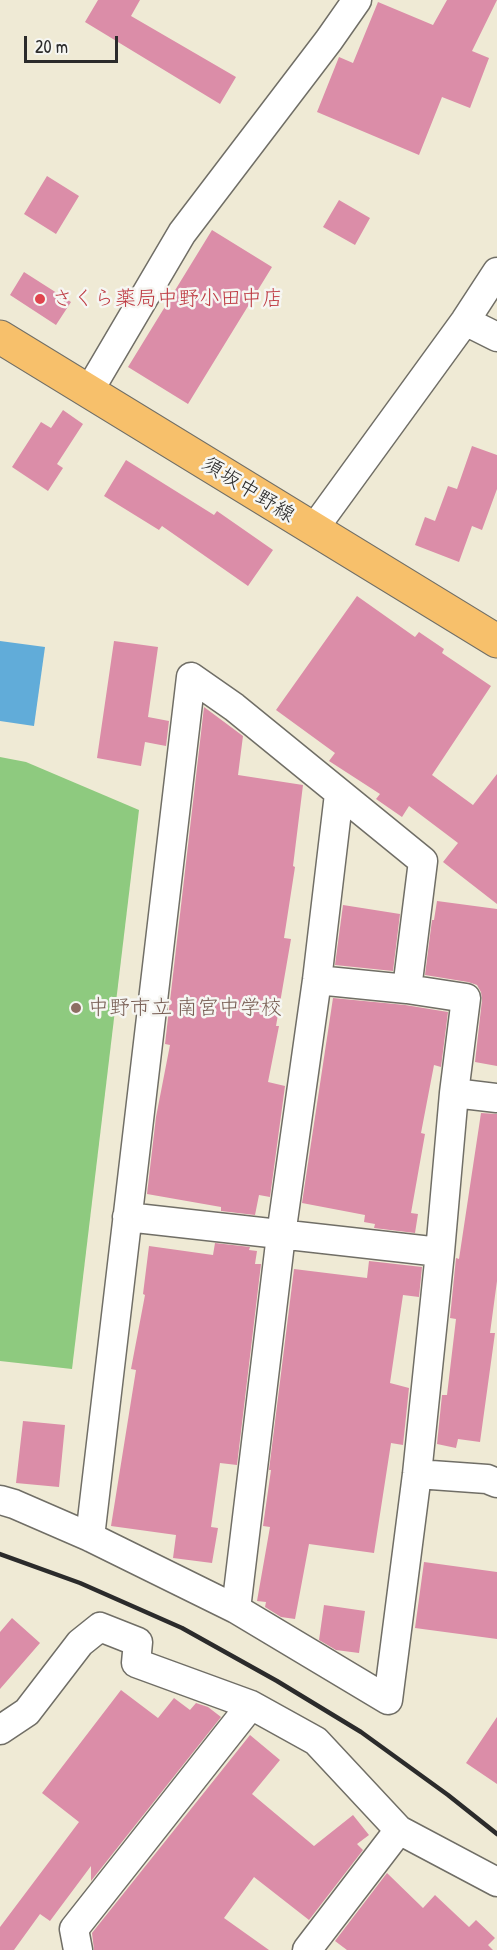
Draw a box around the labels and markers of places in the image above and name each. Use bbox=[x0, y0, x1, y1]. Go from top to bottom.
place label: さくら薬局中野小田中店 bbox=[52, 286, 283, 312]
marker: さくら薬局中野小田中店 bbox=[33, 292, 47, 306]
place label: 中野市立 南宮中学校 bbox=[88, 995, 282, 1021]
marker: 中野市立 南宮中学校 bbox=[69, 1001, 83, 1015]

